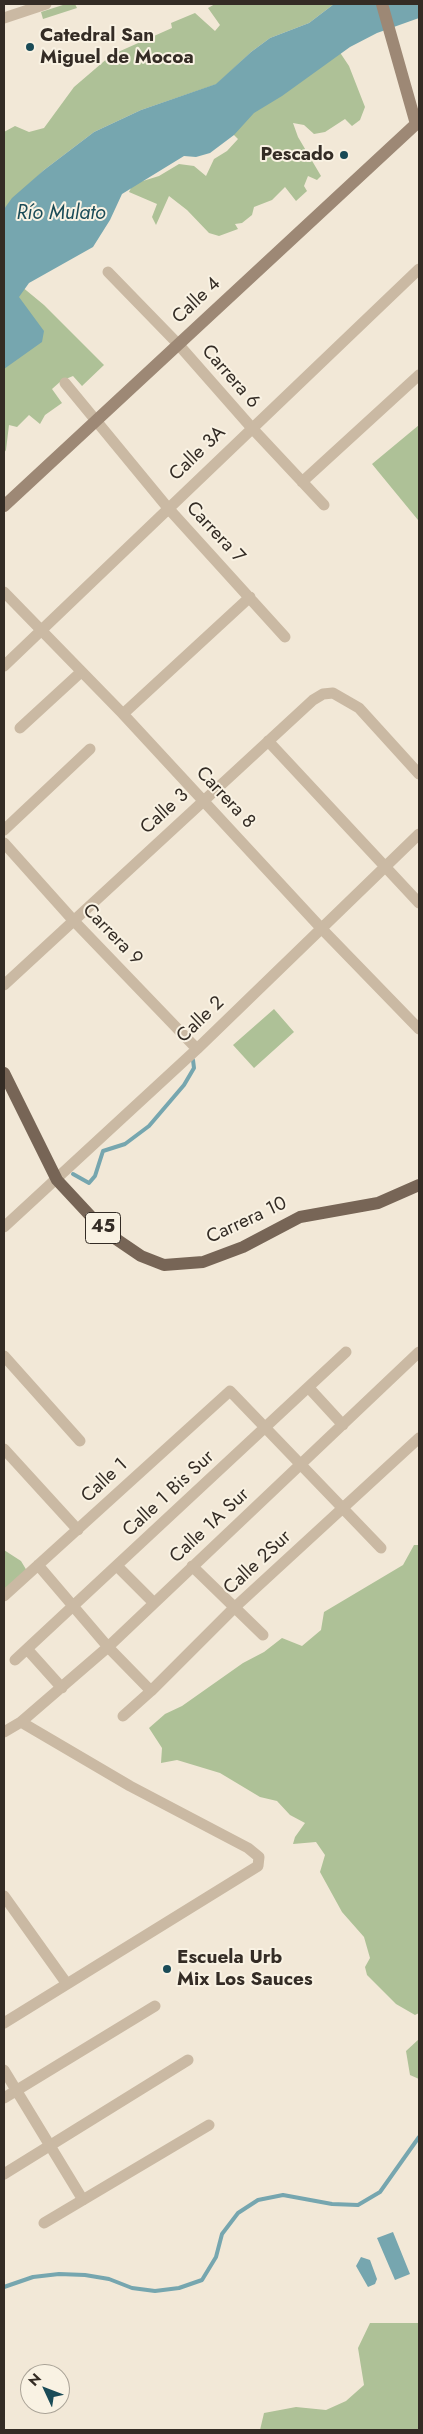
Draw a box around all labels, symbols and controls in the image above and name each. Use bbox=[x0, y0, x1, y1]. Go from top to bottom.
place label: Catedral San Miguel de Mocoa bbox=[40, 25, 194, 69]
marker: Catedral San Miguel de Mocoa bbox=[24, 41, 36, 53]
place label: Pescado bbox=[261, 144, 334, 166]
marker: Pescado bbox=[338, 149, 350, 161]
water label: Río Mulato bbox=[16, 202, 106, 226]
street label: Calle 4 bbox=[168, 273, 226, 329]
street label: Carrera 6 bbox=[196, 340, 264, 414]
street label: Calle 3A bbox=[165, 422, 231, 486]
street label: Carrera 7 bbox=[181, 497, 249, 569]
street label: Carrera 8 bbox=[191, 762, 259, 834]
street label: Calle 3 bbox=[136, 785, 194, 839]
street label: Carrera 9 bbox=[77, 899, 147, 971]
street label: Calle 2 bbox=[173, 992, 229, 1048]
street label: Carrera 10 bbox=[203, 1192, 291, 1250]
road number: 45 bbox=[86, 1212, 120, 1244]
street label: Calle 1 Bis Sur bbox=[119, 1446, 219, 1542]
street label: Calle 1 bbox=[77, 1454, 133, 1508]
street label: Calle 1A Sur bbox=[166, 1484, 254, 1568]
street label: Calle 2Sur bbox=[219, 1526, 297, 1600]
place label: Escuela Urb Mix Los Sauces bbox=[177, 1947, 313, 1991]
marker: Escuela Urb Mix Los Sauces bbox=[161, 1963, 173, 1975]
north arrow bbox=[20, 2364, 70, 2414]
text: N bbox=[24, 2369, 46, 2390]

